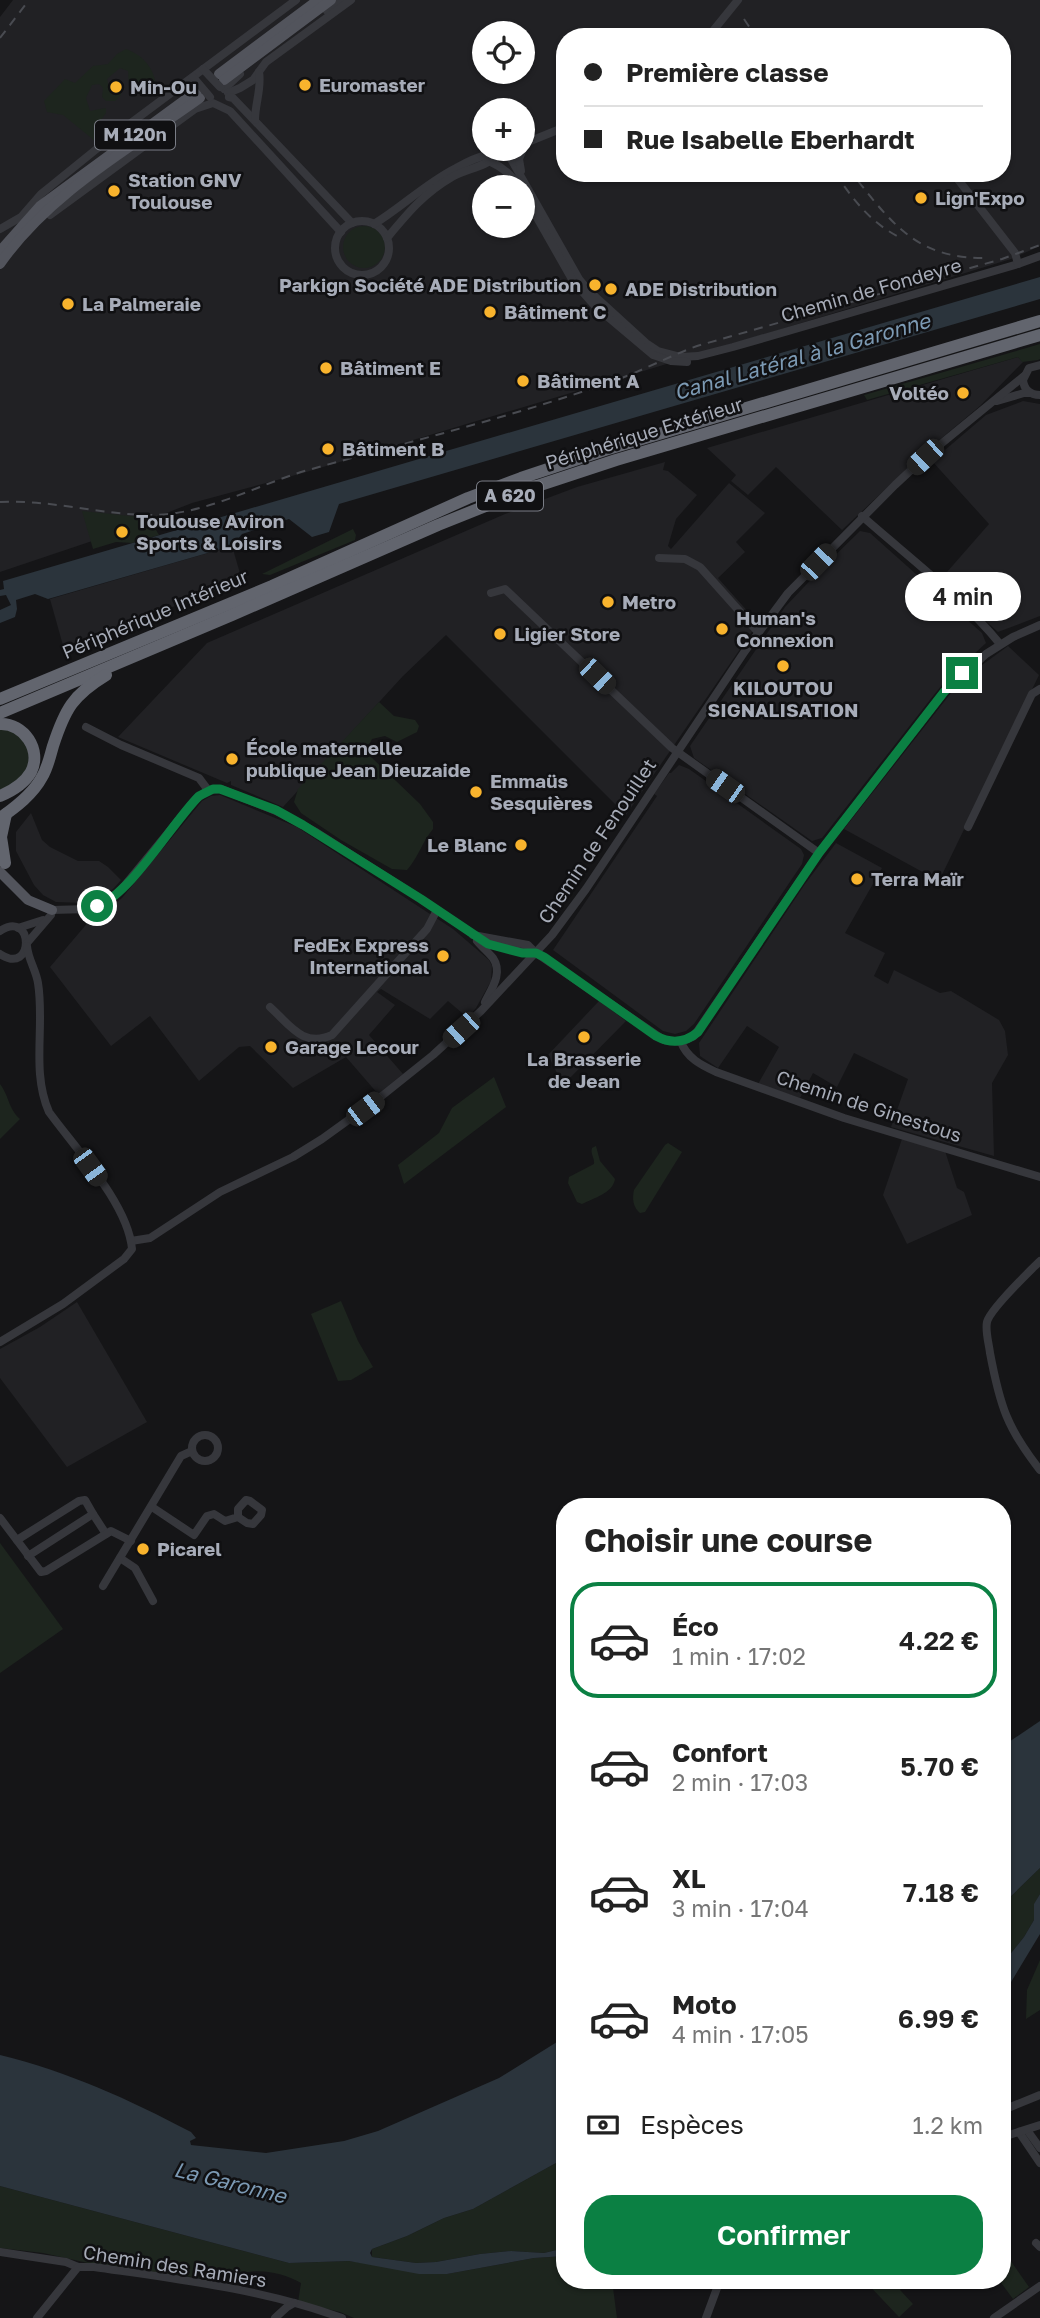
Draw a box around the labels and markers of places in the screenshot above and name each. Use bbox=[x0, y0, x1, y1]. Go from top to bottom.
place label: Euromaster bbox=[319, 73, 426, 96]
place label: Min-Ou bbox=[130, 75, 197, 98]
marker: Euromaster bbox=[297, 77, 313, 93]
marker: Min-Ou bbox=[108, 79, 124, 95]
place label: Station GNV Toulouse bbox=[128, 168, 242, 213]
marker: Station GNV Toulouse bbox=[106, 183, 122, 199]
place label: Lign'Expo bbox=[935, 186, 1025, 209]
marker: Lign'Expo bbox=[913, 190, 929, 206]
place label: Parkign Société ADE Distribution bbox=[279, 273, 581, 296]
marker: Parkign Société ADE Distribution bbox=[587, 277, 603, 293]
place label: ADE Distribution bbox=[625, 277, 777, 300]
marker: ADE Distribution bbox=[603, 281, 619, 297]
place label: La Palmeraie bbox=[82, 292, 201, 315]
marker: La Palmeraie bbox=[60, 296, 76, 312]
place label: Bâtiment C bbox=[504, 300, 606, 323]
marker: Bâtiment C bbox=[482, 304, 498, 320]
place label: Bâtiment E bbox=[340, 356, 441, 379]
marker: Bâtiment E bbox=[318, 360, 334, 376]
place label: Bâtiment A bbox=[537, 369, 640, 392]
marker: Bâtiment A bbox=[515, 373, 531, 389]
place label: Voltéo bbox=[889, 381, 949, 404]
marker: Voltéo bbox=[955, 385, 971, 401]
place label: Bâtiment B bbox=[342, 437, 444, 460]
marker: Bâtiment B bbox=[320, 441, 336, 457]
place label: Toulouse Aviron Sports & Loisirs bbox=[136, 509, 284, 554]
marker: Toulouse Aviron Sports & Loisirs bbox=[114, 524, 130, 540]
place label: Metro bbox=[622, 590, 676, 613]
marker: Metro bbox=[600, 594, 616, 610]
place label: Human's Connexion bbox=[736, 606, 834, 651]
marker: Human's Connexion bbox=[714, 621, 730, 637]
place label: Ligier Store bbox=[514, 622, 620, 645]
marker: Ligier Store bbox=[492, 626, 508, 642]
marker: KILOUTOU SIGNALISATION bbox=[775, 658, 791, 674]
place label: KILOUTOU SIGNALISATION bbox=[708, 676, 858, 721]
place label: École maternelle publique Jean Dieuzaide bbox=[246, 736, 471, 781]
marker: École maternelle publique Jean Dieuzaide bbox=[224, 751, 240, 767]
place label: Emmaüs Sesquières bbox=[490, 769, 593, 814]
marker: Emmaüs Sesquières bbox=[468, 784, 484, 800]
place label: Le Blanc bbox=[427, 833, 507, 856]
marker: Le Blanc bbox=[513, 837, 529, 853]
place label: Terra Maïr bbox=[871, 867, 964, 890]
marker: Terra Maïr bbox=[849, 871, 865, 887]
place label: FedEx Express International bbox=[293, 933, 429, 978]
marker: FedEx Express International bbox=[435, 948, 451, 964]
marker: La Brasserie de Jean bbox=[576, 1029, 592, 1045]
place label: Garage Lecour bbox=[285, 1035, 419, 1058]
marker: Garage Lecour bbox=[263, 1039, 279, 1055]
place label: La Brasserie de Jean bbox=[527, 1047, 641, 1092]
place label: Picarel bbox=[157, 1537, 222, 1560]
marker: Picarel bbox=[135, 1541, 151, 1557]

